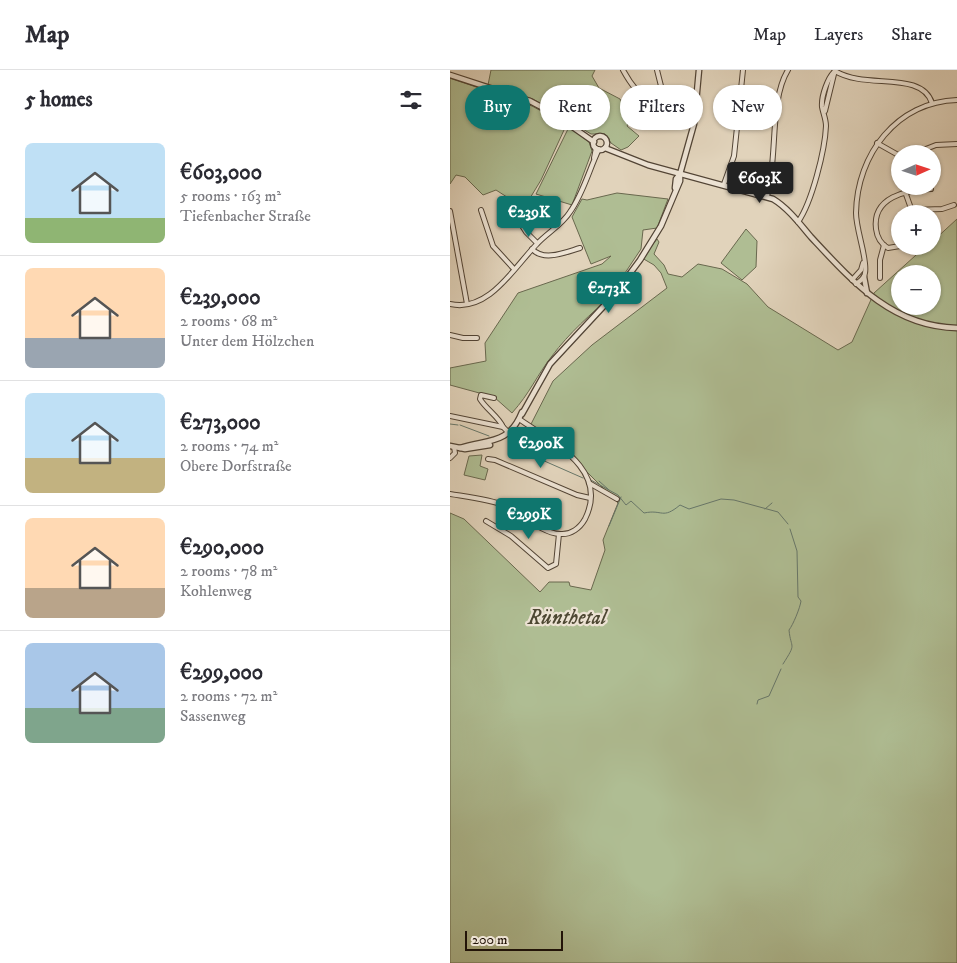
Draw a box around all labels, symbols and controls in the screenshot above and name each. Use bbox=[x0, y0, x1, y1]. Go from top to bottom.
text: Map bbox=[25, 20, 69, 50]
text: Map bbox=[753, 24, 786, 46]
text: Layers bbox=[814, 24, 863, 46]
text: Share bbox=[891, 24, 932, 46]
chip: Buy bbox=[465, 85, 530, 130]
chip: Rent bbox=[540, 85, 610, 130]
chip: Filters bbox=[620, 85, 703, 130]
chip: New bbox=[713, 85, 782, 130]
icon: filters bbox=[397, 86, 425, 114]
text: 5 homes bbox=[25, 87, 93, 113]
north arrow bbox=[891, 145, 941, 195]
map controls bbox=[891, 145, 941, 315]
text: €603,000 bbox=[180, 160, 262, 186]
pin: €603K bbox=[725, 162, 795, 204]
icon: home bbox=[65, 163, 125, 223]
text: €603K bbox=[738, 168, 782, 188]
text: 5 rooms · 163 m² bbox=[180, 186, 281, 206]
pin: €239K bbox=[494, 196, 564, 238]
text: €239K bbox=[508, 202, 550, 222]
button: + bbox=[891, 205, 941, 255]
text: Tiefenbacher Straße bbox=[180, 206, 311, 226]
button: − bbox=[891, 265, 941, 315]
pin: €273K bbox=[574, 272, 644, 314]
text: €273K bbox=[588, 278, 630, 298]
text: €239,000 bbox=[180, 285, 261, 311]
icon: home bbox=[65, 288, 125, 348]
text: 2 rooms · 68 m² bbox=[180, 311, 277, 331]
text: Unter dem Hölzchen bbox=[180, 331, 314, 351]
text: €273,000 bbox=[180, 410, 261, 436]
icon: home bbox=[65, 413, 125, 473]
pin: €290K bbox=[506, 426, 576, 469]
text: €290K bbox=[518, 433, 564, 453]
text: 2 rooms · 74 m² bbox=[180, 436, 278, 456]
text: Obere Dorfstraße bbox=[180, 456, 292, 476]
pin: €299K bbox=[494, 498, 564, 540]
text: €299K bbox=[507, 504, 551, 524]
text: €290,000 bbox=[180, 535, 264, 561]
icon: home bbox=[65, 538, 125, 598]
text: 2 rooms · 78 m² bbox=[180, 561, 277, 581]
text: Kohlenweg bbox=[180, 581, 251, 601]
park label: Rünthetal bbox=[527, 605, 609, 631]
text: €299,000 bbox=[180, 660, 263, 686]
icon: home bbox=[65, 663, 125, 723]
text: 2 rooms · 72 m² bbox=[180, 686, 277, 706]
text: Sassenweg bbox=[180, 706, 245, 726]
scale bar bbox=[465, 928, 562, 951]
text: 200 m bbox=[472, 931, 507, 949]

